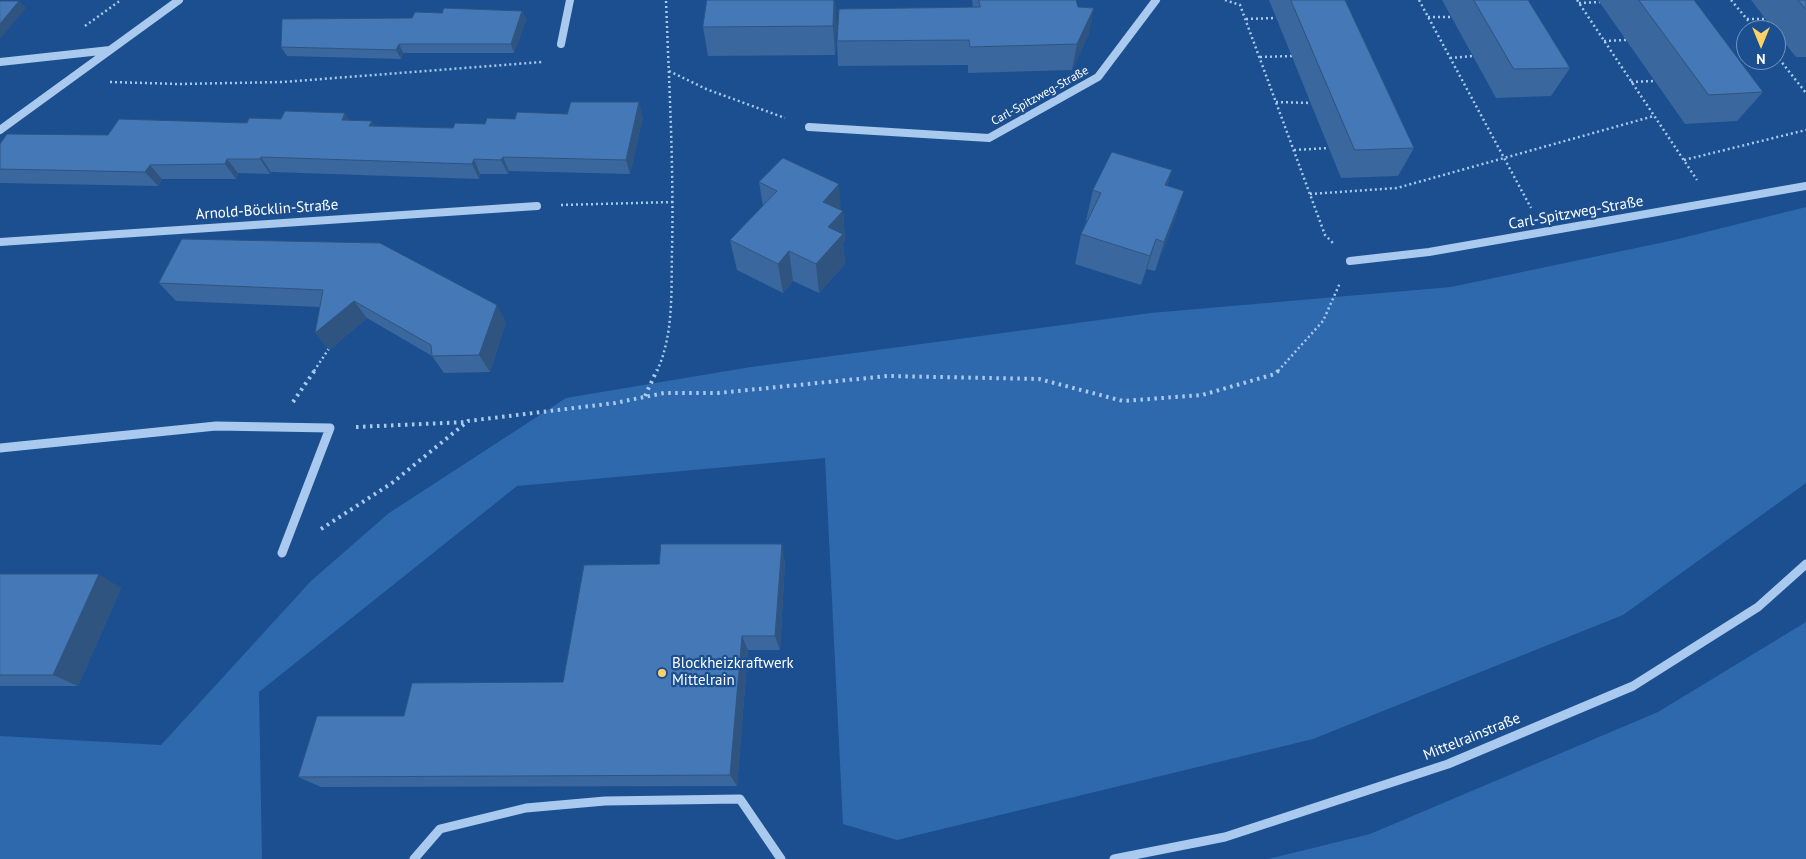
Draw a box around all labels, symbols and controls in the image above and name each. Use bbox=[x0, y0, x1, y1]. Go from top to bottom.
north arrow bbox=[1736, 20, 1786, 70]
text: N bbox=[1756, 50, 1766, 68]
street label: Carl-Spitzweg-Straße bbox=[989, 63, 1091, 129]
street label: Carl-Spitzweg-Straße bbox=[1507, 192, 1645, 234]
street label: Arnold-Böcklin-Straße bbox=[195, 196, 339, 224]
place label: Blockheizkraftwerk Mittelrain bbox=[672, 655, 794, 690]
marker: Blockheizkraftwerk Mittelrain bbox=[656, 667, 668, 679]
street label: Mittelrainstraße bbox=[1421, 709, 1523, 765]

